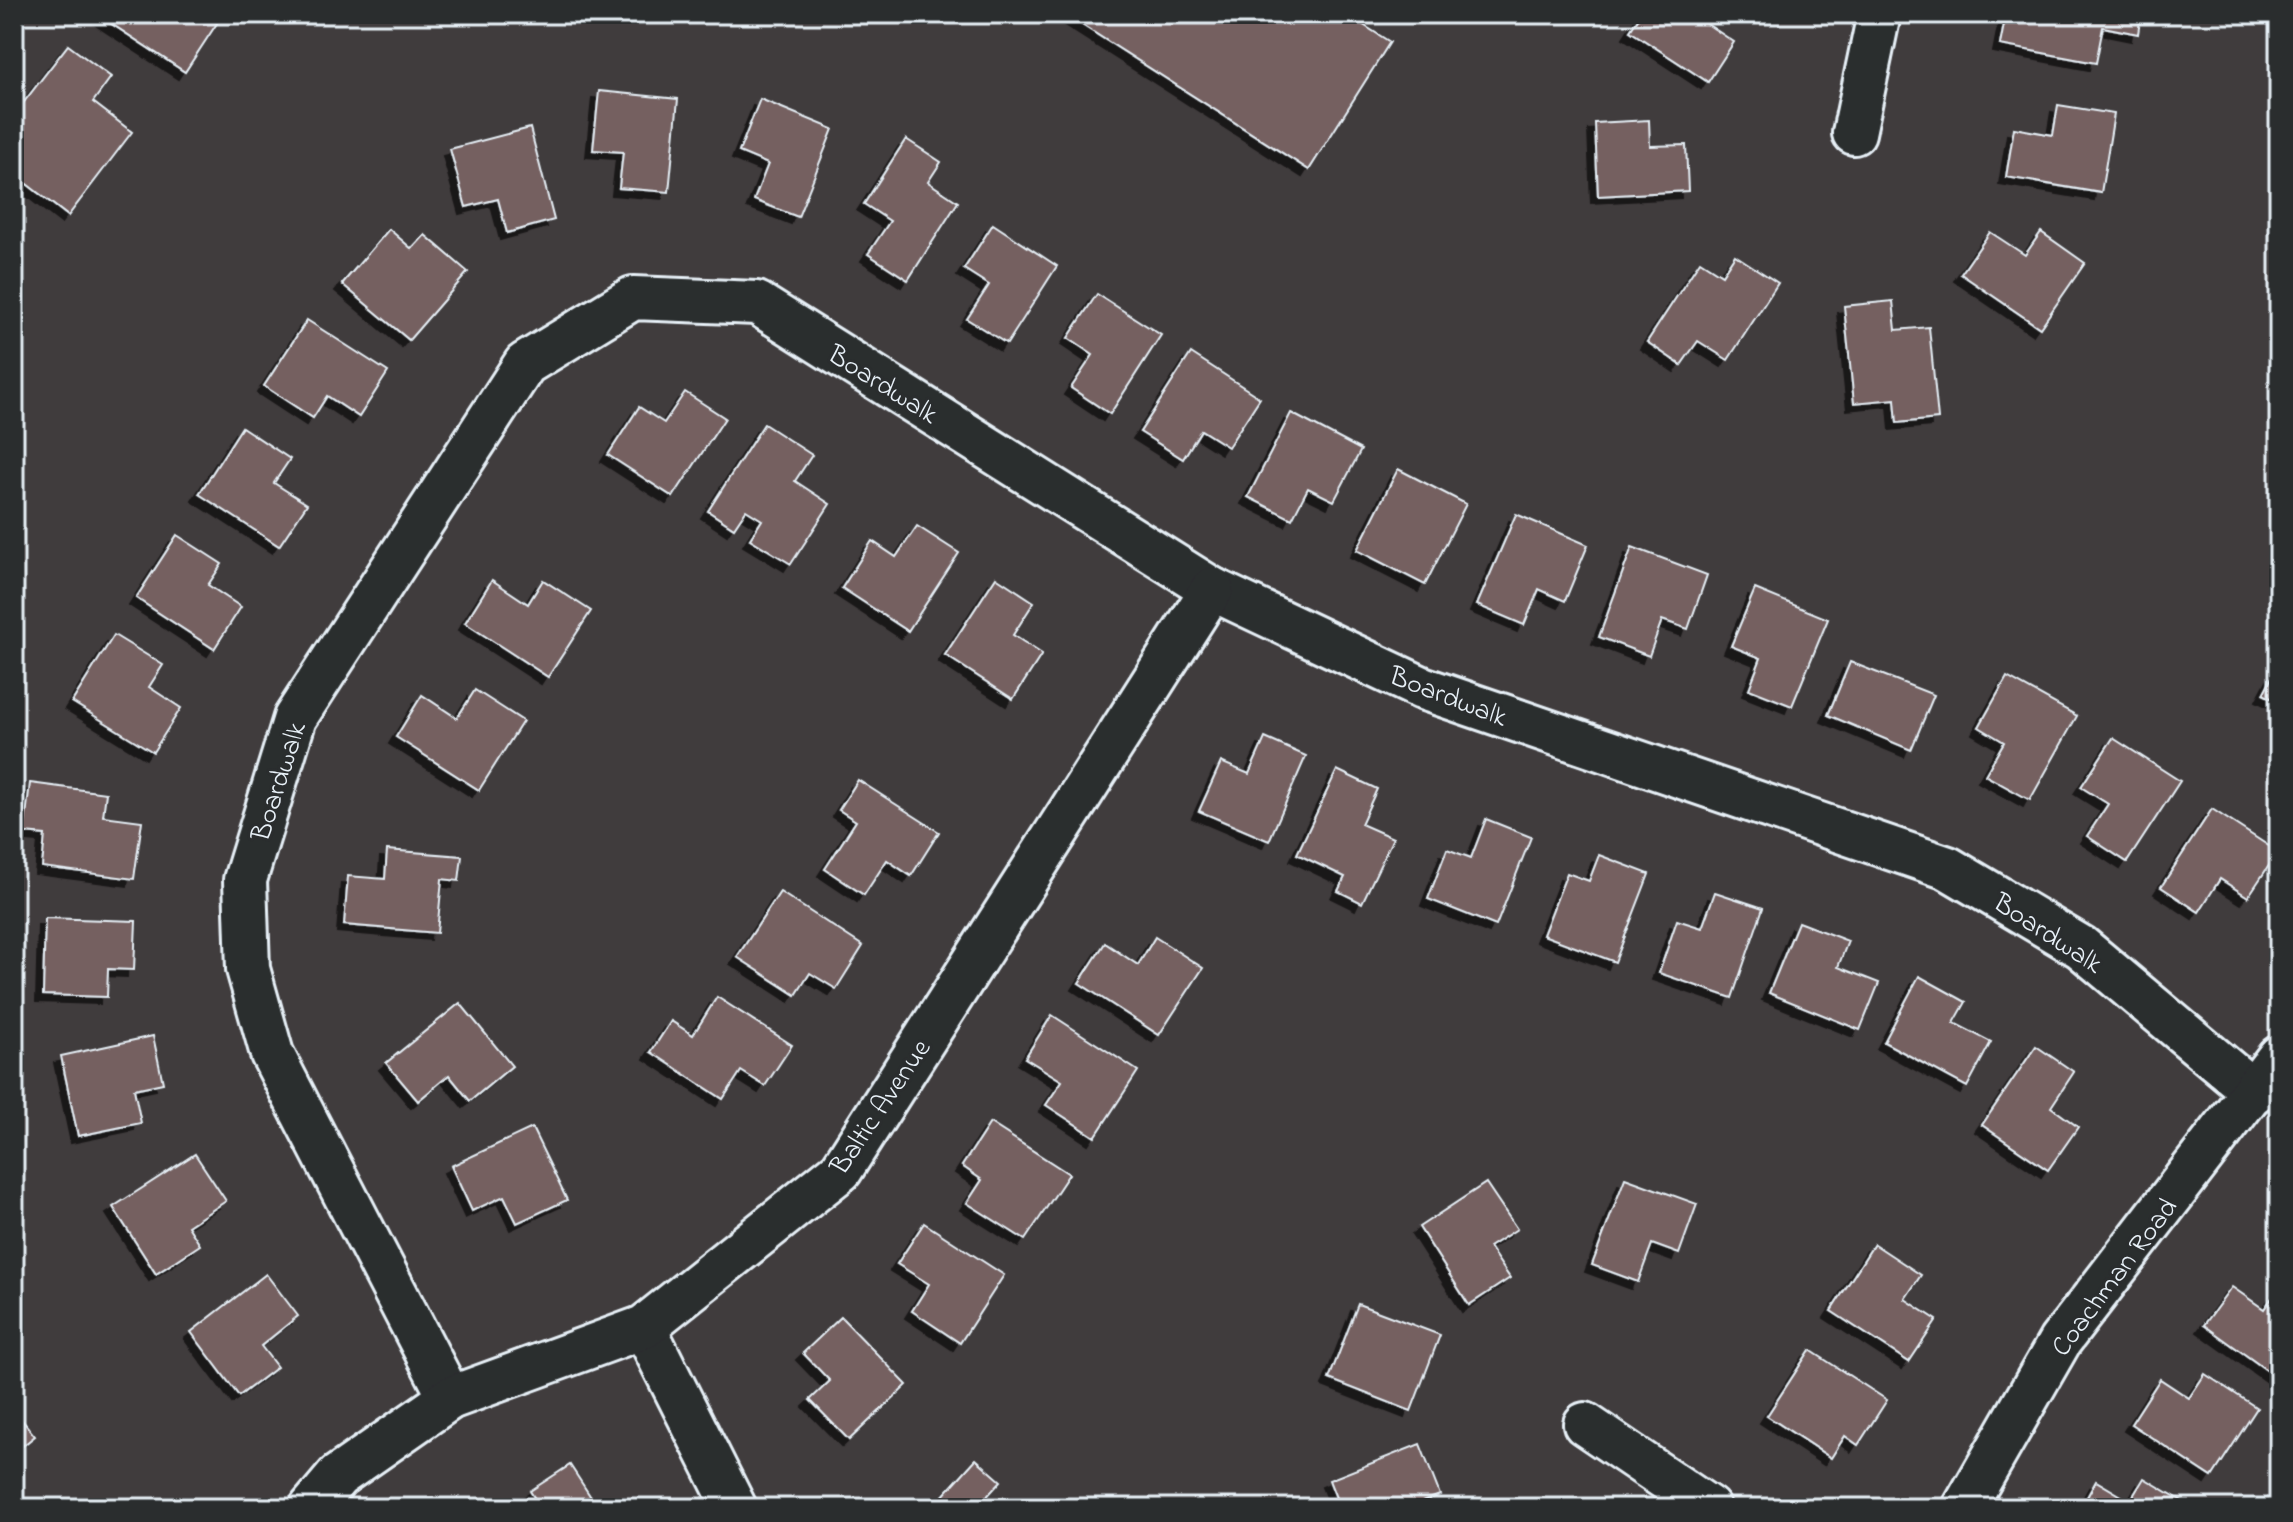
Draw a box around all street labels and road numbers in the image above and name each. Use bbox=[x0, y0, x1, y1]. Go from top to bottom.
street label: Boardwalk bbox=[818, 335, 946, 436]
street label: Boardwalk bbox=[1382, 657, 1513, 740]
street label: Boardwalk bbox=[241, 716, 319, 848]
street label: Boardwalk bbox=[1983, 884, 2111, 986]
street label: Baltic Avenue bbox=[821, 1031, 943, 1185]
street label: Coachman Road bbox=[2042, 1190, 2189, 1366]

